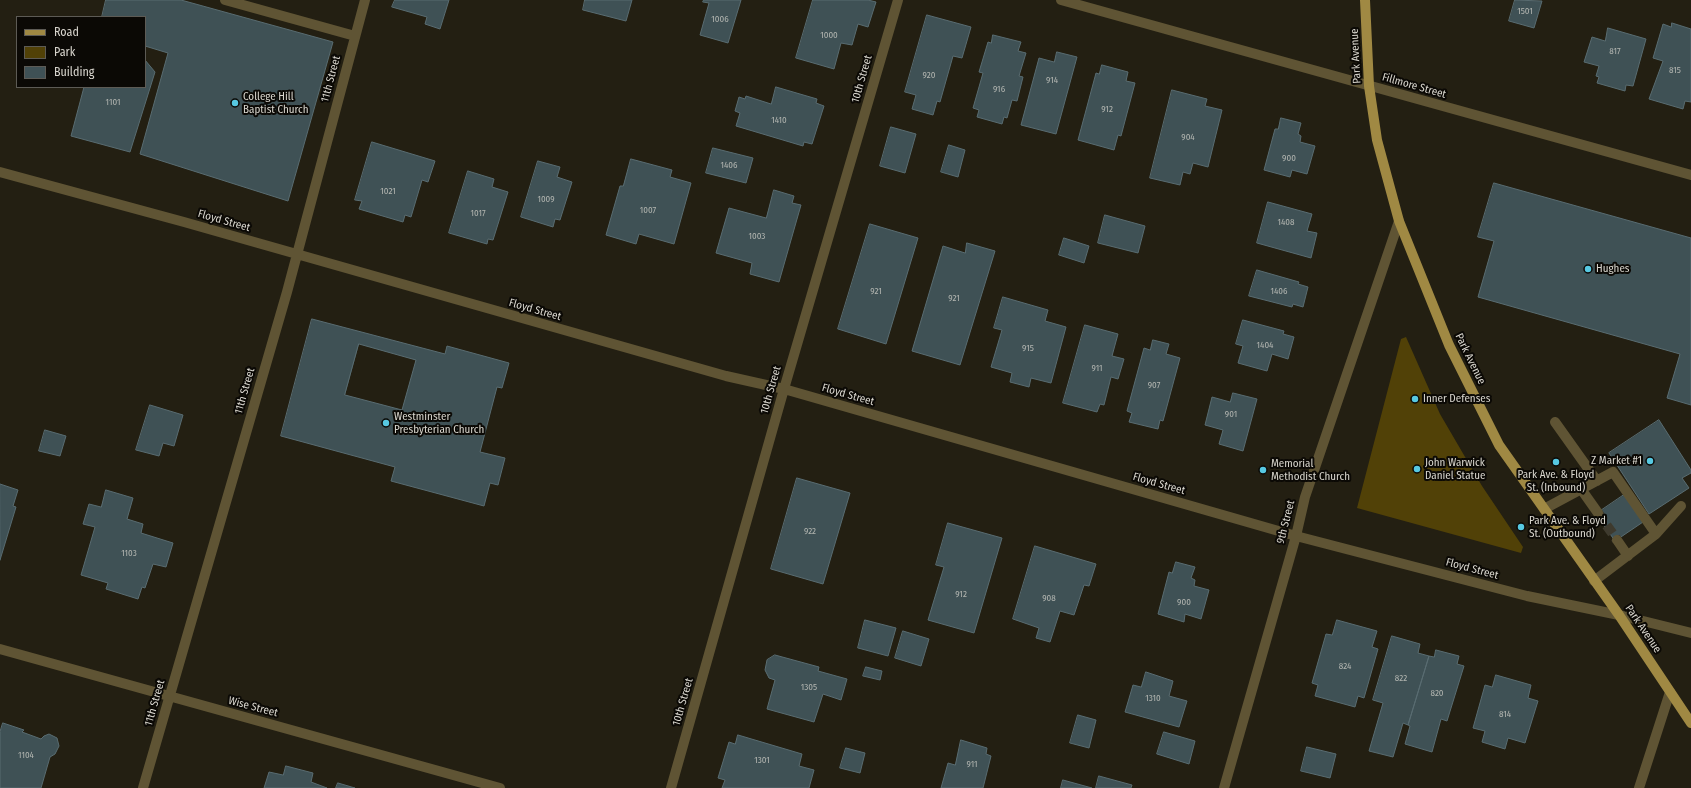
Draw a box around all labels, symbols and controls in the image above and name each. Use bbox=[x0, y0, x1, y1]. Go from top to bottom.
house number: 1501 bbox=[1517, 6, 1533, 16]
house number: 1006 bbox=[711, 14, 729, 24]
legend bbox=[16, 16, 146, 88]
text: Road bbox=[54, 25, 79, 39]
street label: Park Avenue bbox=[1348, 28, 1364, 84]
house number: 1000 bbox=[820, 30, 838, 40]
text: Park bbox=[54, 45, 75, 59]
house number: 817 bbox=[1609, 46, 1621, 56]
street label: 11th Street bbox=[318, 54, 344, 104]
street label: 10th Street bbox=[849, 54, 875, 104]
text: Building bbox=[54, 65, 94, 79]
house number: 815 bbox=[1669, 65, 1681, 75]
house number: 920 bbox=[923, 70, 935, 80]
street label: Fillmore Street bbox=[1381, 71, 1447, 101]
house number: 914 bbox=[1046, 75, 1058, 85]
house number: 916 bbox=[993, 84, 1005, 94]
place label: College Hill Baptist Church bbox=[243, 90, 309, 116]
house number: 1101 bbox=[106, 97, 120, 107]
marker: College Hill Baptist Church bbox=[230, 98, 240, 108]
house number: 912 bbox=[1101, 104, 1113, 114]
house number: 1410 bbox=[771, 115, 787, 125]
house number: 904 bbox=[1181, 132, 1195, 142]
house number: 900 bbox=[1282, 153, 1296, 163]
house number: 1406 bbox=[720, 160, 738, 170]
house number: 1021 bbox=[380, 186, 396, 196]
house number: 1009 bbox=[537, 194, 555, 204]
house number: 1007 bbox=[640, 205, 656, 215]
street label: Floyd Street bbox=[196, 207, 252, 235]
house number: 1017 bbox=[470, 208, 486, 218]
house number: 1408 bbox=[1277, 217, 1295, 227]
house number: 1003 bbox=[749, 231, 765, 241]
place label: Hughes bbox=[1596, 262, 1630, 276]
marker: Hughes bbox=[1583, 264, 1593, 274]
house number: 921 bbox=[870, 286, 882, 296]
house number: 1406 bbox=[1270, 286, 1288, 296]
house number: 921 bbox=[948, 293, 960, 303]
street label: Floyd Street bbox=[507, 296, 563, 324]
street label: Park Avenue bbox=[1452, 331, 1488, 387]
house number: 1404 bbox=[1257, 340, 1273, 350]
house number: 915 bbox=[1022, 343, 1034, 353]
house number: 911 bbox=[1091, 363, 1103, 373]
street label: 10th Street bbox=[758, 365, 784, 415]
street label: 11th Street bbox=[232, 366, 258, 416]
house number: 907 bbox=[1148, 380, 1160, 390]
street label: Floyd Street bbox=[820, 381, 876, 409]
place label: Inner Defenses bbox=[1423, 392, 1490, 406]
marker: Inner Defenses bbox=[1410, 394, 1420, 404]
house number: 901 bbox=[1225, 409, 1237, 419]
place label: Westminster Presbyterian Church bbox=[394, 410, 484, 436]
marker: Westminster Presbyterian Church bbox=[381, 418, 391, 428]
place label: Z Market #1 bbox=[1591, 454, 1642, 468]
place label: John Warwick Daniel Statue bbox=[1425, 456, 1485, 482]
marker: Z Market #1 bbox=[1645, 456, 1655, 466]
place label: Memorial Methodist Church bbox=[1271, 457, 1350, 483]
marker: Park Ave. & Floyd St. (Inbound) bbox=[1551, 457, 1561, 467]
marker: John Warwick Daniel Statue bbox=[1412, 464, 1422, 474]
marker: Memorial Methodist Church bbox=[1258, 465, 1268, 475]
place label: Park Ave. & Floyd St. (Inbound) bbox=[1518, 468, 1594, 494]
street label: Floyd Street bbox=[1131, 470, 1187, 498]
street label: 9th Street bbox=[1274, 499, 1298, 545]
place label: Park Ave. & Floyd St. (Outbound) bbox=[1529, 514, 1606, 540]
marker: Park Ave. & Floyd St. (Outbound) bbox=[1516, 522, 1526, 532]
house number: 922 bbox=[804, 526, 816, 536]
house number: 1103 bbox=[121, 548, 137, 558]
street label: Floyd Street bbox=[1444, 556, 1500, 582]
house number: 912 bbox=[955, 589, 967, 599]
house number: 908 bbox=[1042, 593, 1056, 603]
house number: 900 bbox=[1177, 597, 1191, 607]
street label: Park Avenue bbox=[1622, 602, 1664, 656]
house number: 824 bbox=[1339, 661, 1351, 671]
house number: 822 bbox=[1395, 673, 1407, 683]
street label: 10th Street bbox=[670, 677, 696, 727]
street label: 11th Street bbox=[142, 678, 168, 728]
house number: 1305 bbox=[801, 682, 817, 692]
house number: 820 bbox=[1430, 688, 1444, 698]
house number: 1310 bbox=[1145, 693, 1161, 703]
street label: Wise Street bbox=[227, 694, 279, 720]
house number: 814 bbox=[1499, 709, 1511, 719]
house number: 1104 bbox=[18, 750, 34, 760]
house number: 1301 bbox=[754, 755, 770, 765]
house number: 911 bbox=[966, 759, 978, 769]

